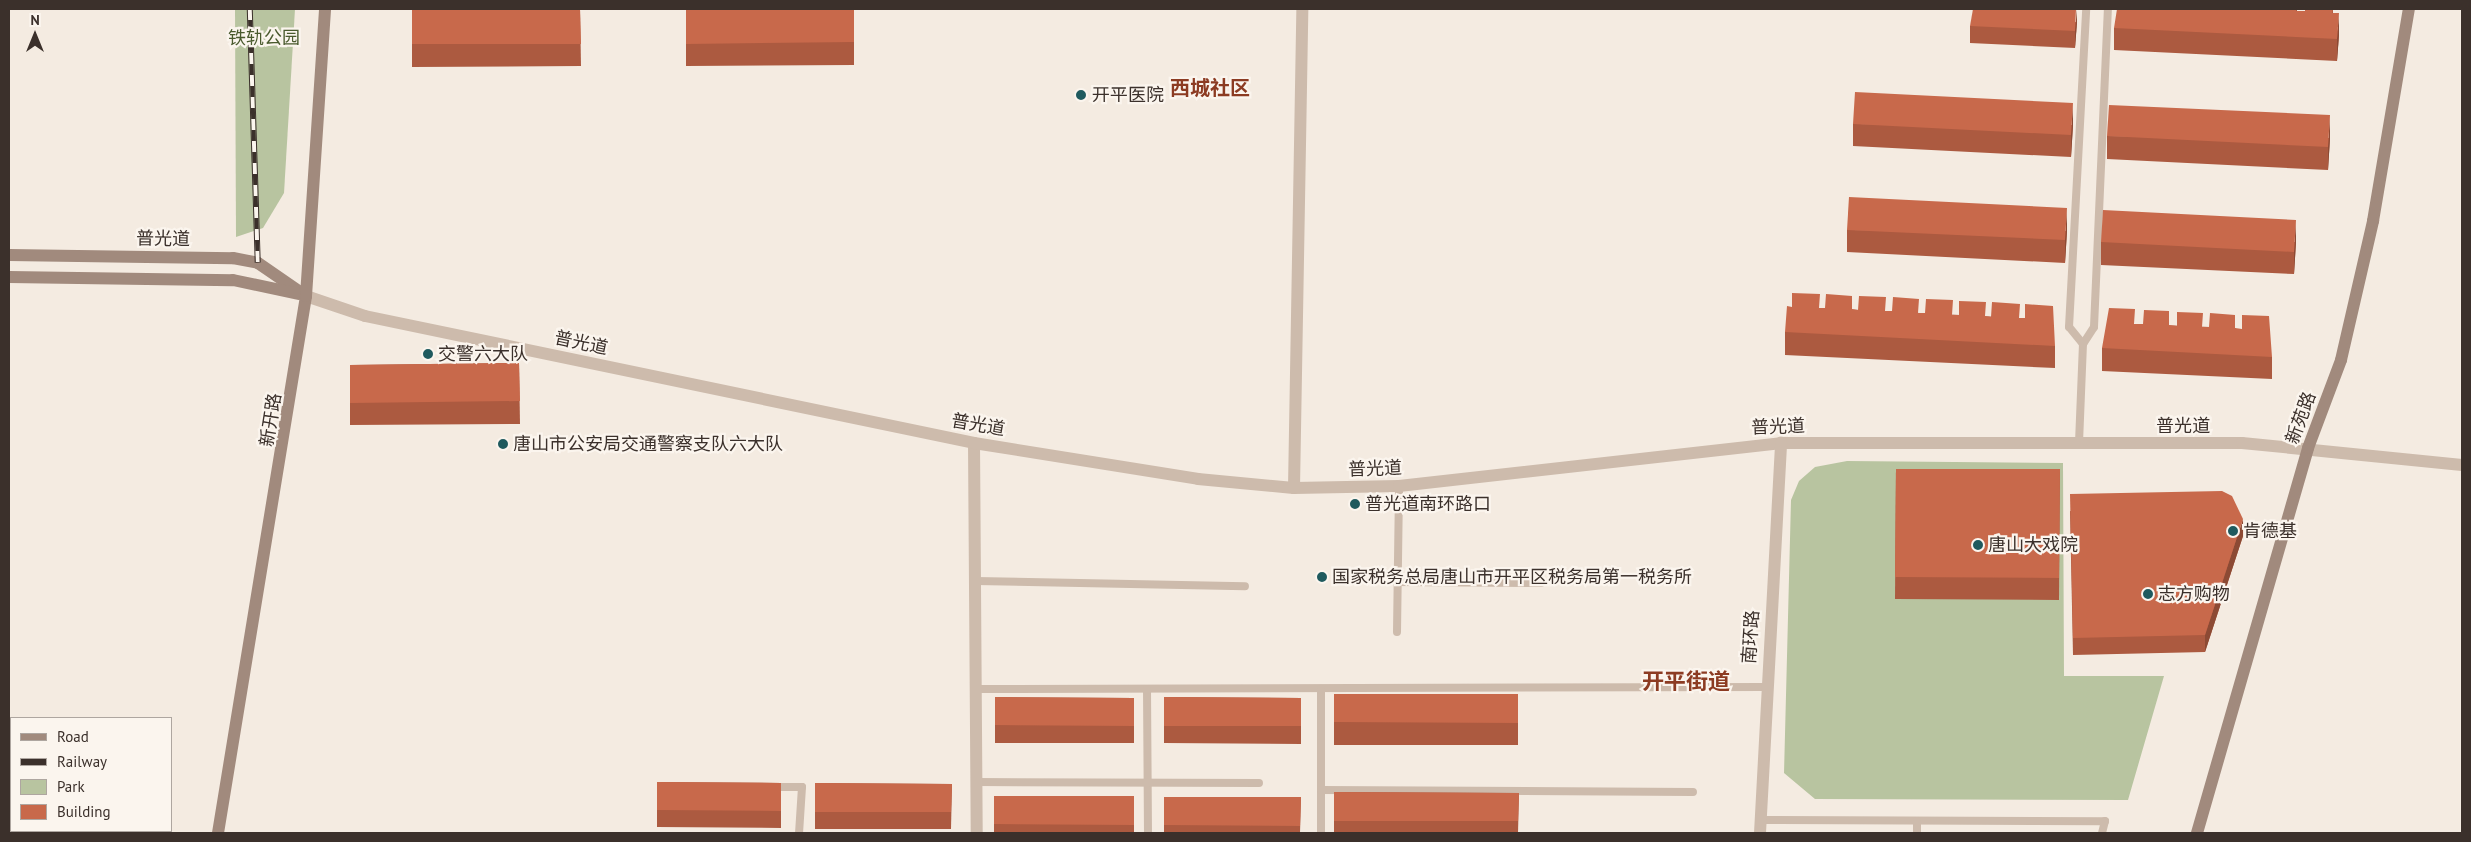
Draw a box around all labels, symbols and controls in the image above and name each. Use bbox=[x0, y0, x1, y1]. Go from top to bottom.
north arrow bbox=[10, 10, 60, 60]
text: N bbox=[30, 11, 40, 29]
park label: 铁轨公园 bbox=[228, 27, 300, 49]
district label: 西城社区 bbox=[1170, 76, 1250, 100]
place label: 开平医院 bbox=[1092, 84, 1164, 106]
marker: 开平医院 bbox=[1074, 88, 1088, 102]
street label: 普光道 bbox=[136, 228, 190, 250]
street label: 普光道 bbox=[552, 327, 610, 359]
place label: 交警六大队 bbox=[438, 343, 528, 365]
marker: 交警六大队 bbox=[422, 348, 434, 360]
street label: 新苑路 bbox=[2282, 389, 2320, 447]
street label: 新开路 bbox=[256, 392, 286, 448]
street label: 普光道 bbox=[950, 410, 1006, 440]
street label: 普光道 bbox=[1751, 415, 1805, 439]
street label: 普光道 bbox=[2156, 415, 2210, 437]
place label: 唐山市公安局交通警察支队六大队 bbox=[513, 433, 783, 455]
marker: 唐山市公安局交通警察支队六大队 bbox=[497, 438, 509, 450]
street label: 普光道 bbox=[1348, 457, 1402, 481]
place label: 普光道南环路口 bbox=[1365, 493, 1491, 515]
marker: 普光道南环路口 bbox=[1349, 498, 1361, 510]
place label: 肯德基 bbox=[2243, 520, 2297, 542]
marker: 肯德基 bbox=[2227, 525, 2239, 537]
place label: 唐山大戏院 bbox=[1988, 534, 2078, 556]
marker: 唐山大戏院 bbox=[1972, 539, 1984, 551]
place label: 国家税务总局唐山市开平区税务局第一税务所 bbox=[1332, 566, 1692, 588]
marker: 国家税务总局唐山市开平区税务局第一税务所 bbox=[1316, 571, 1328, 583]
place label: 志方购物 bbox=[2158, 583, 2230, 605]
marker: 志方购物 bbox=[2142, 588, 2154, 600]
street label: 南环路 bbox=[1738, 609, 1764, 665]
district label: 开平街道 bbox=[1642, 669, 1730, 695]
legend bbox=[10, 717, 172, 832]
text: Road bbox=[57, 727, 89, 746]
text: Railway bbox=[57, 752, 107, 771]
text: Park bbox=[57, 777, 85, 796]
text: Building bbox=[57, 802, 111, 821]

